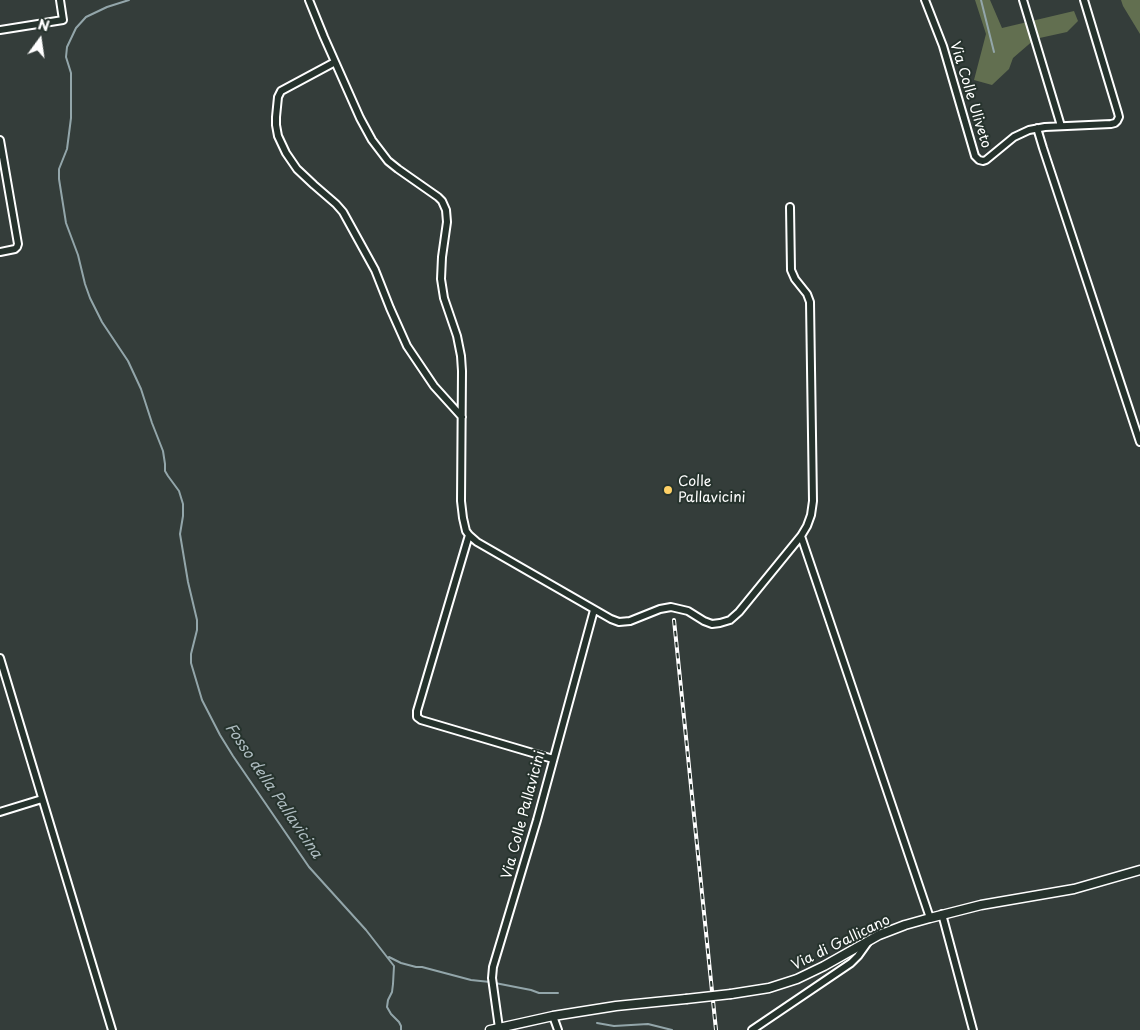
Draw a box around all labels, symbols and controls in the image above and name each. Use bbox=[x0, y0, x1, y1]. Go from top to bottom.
text: N bbox=[36, 13, 52, 36]
north arrow bbox=[15, 15, 65, 65]
street label: Via Colle Uliveto bbox=[946, 40, 994, 150]
place label: Colle Pallavicini bbox=[678, 474, 746, 507]
marker: Colle Pallavicini bbox=[662, 484, 674, 496]
water label: Fosso della Pallavicina bbox=[221, 720, 325, 862]
street label: Via Colle Pallavicini bbox=[499, 749, 549, 881]
street label: Via di Gallicano bbox=[789, 912, 893, 974]

